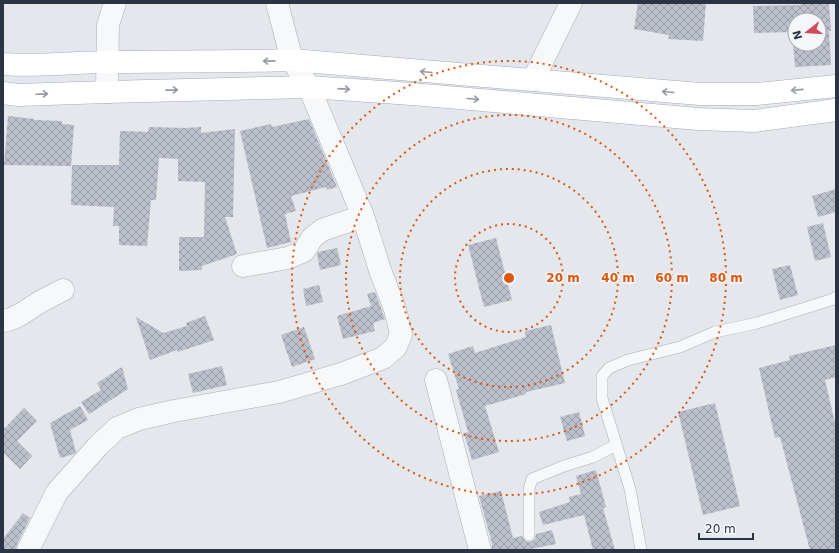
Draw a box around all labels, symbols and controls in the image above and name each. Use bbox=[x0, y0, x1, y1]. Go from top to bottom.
north arrow bbox=[787, 12, 827, 52]
text: N bbox=[790, 28, 805, 41]
one-way arrow bbox=[263, 57, 276, 65]
one-way arrow bbox=[420, 68, 433, 75]
one-way arrow bbox=[337, 86, 350, 93]
one-way arrow bbox=[791, 86, 804, 94]
one-way arrow bbox=[165, 87, 178, 94]
one-way arrow bbox=[662, 88, 675, 95]
one-way arrow bbox=[35, 91, 48, 98]
one-way arrow bbox=[466, 95, 479, 103]
centre of rings bbox=[502, 271, 516, 285]
text: 20 m bbox=[546, 271, 580, 285]
text: 40 m bbox=[601, 271, 635, 285]
text: 60 m bbox=[655, 271, 689, 285]
text: 80 m bbox=[709, 271, 743, 285]
scale bar bbox=[699, 515, 753, 541]
text: 20 m bbox=[705, 522, 736, 536]

